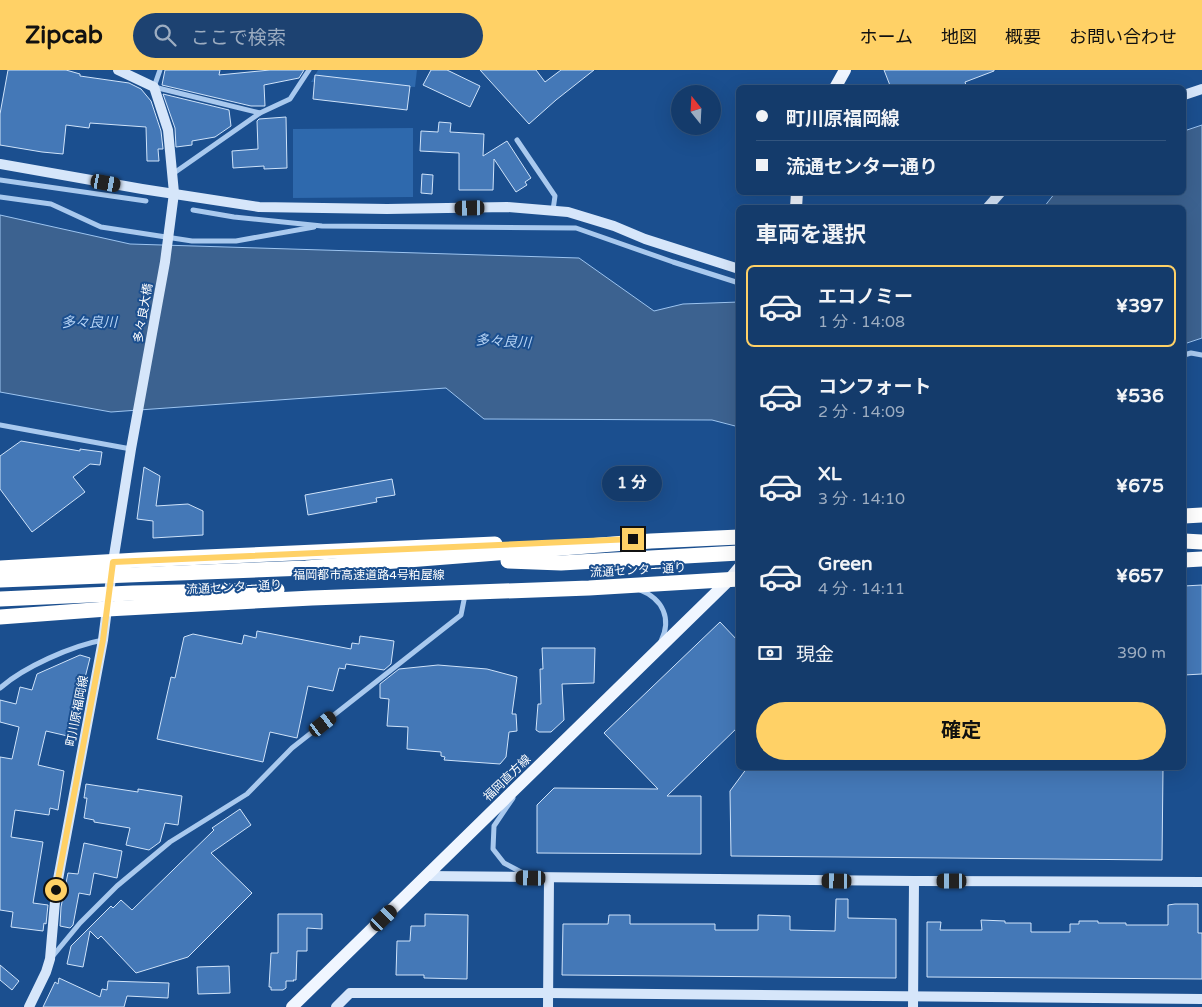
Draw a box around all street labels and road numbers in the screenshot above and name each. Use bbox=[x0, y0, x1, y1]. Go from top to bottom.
street label: 多々良大橋 bbox=[131, 282, 155, 344]
street label: 流通センター通り bbox=[590, 560, 686, 580]
street label: 福岡都市高速道路4号粕屋線 bbox=[293, 568, 445, 582]
street label: 流通センター通り bbox=[186, 577, 282, 597]
street label: 町川原福岡線 bbox=[63, 674, 91, 748]
street label: 福岡直方線 bbox=[481, 752, 533, 804]

